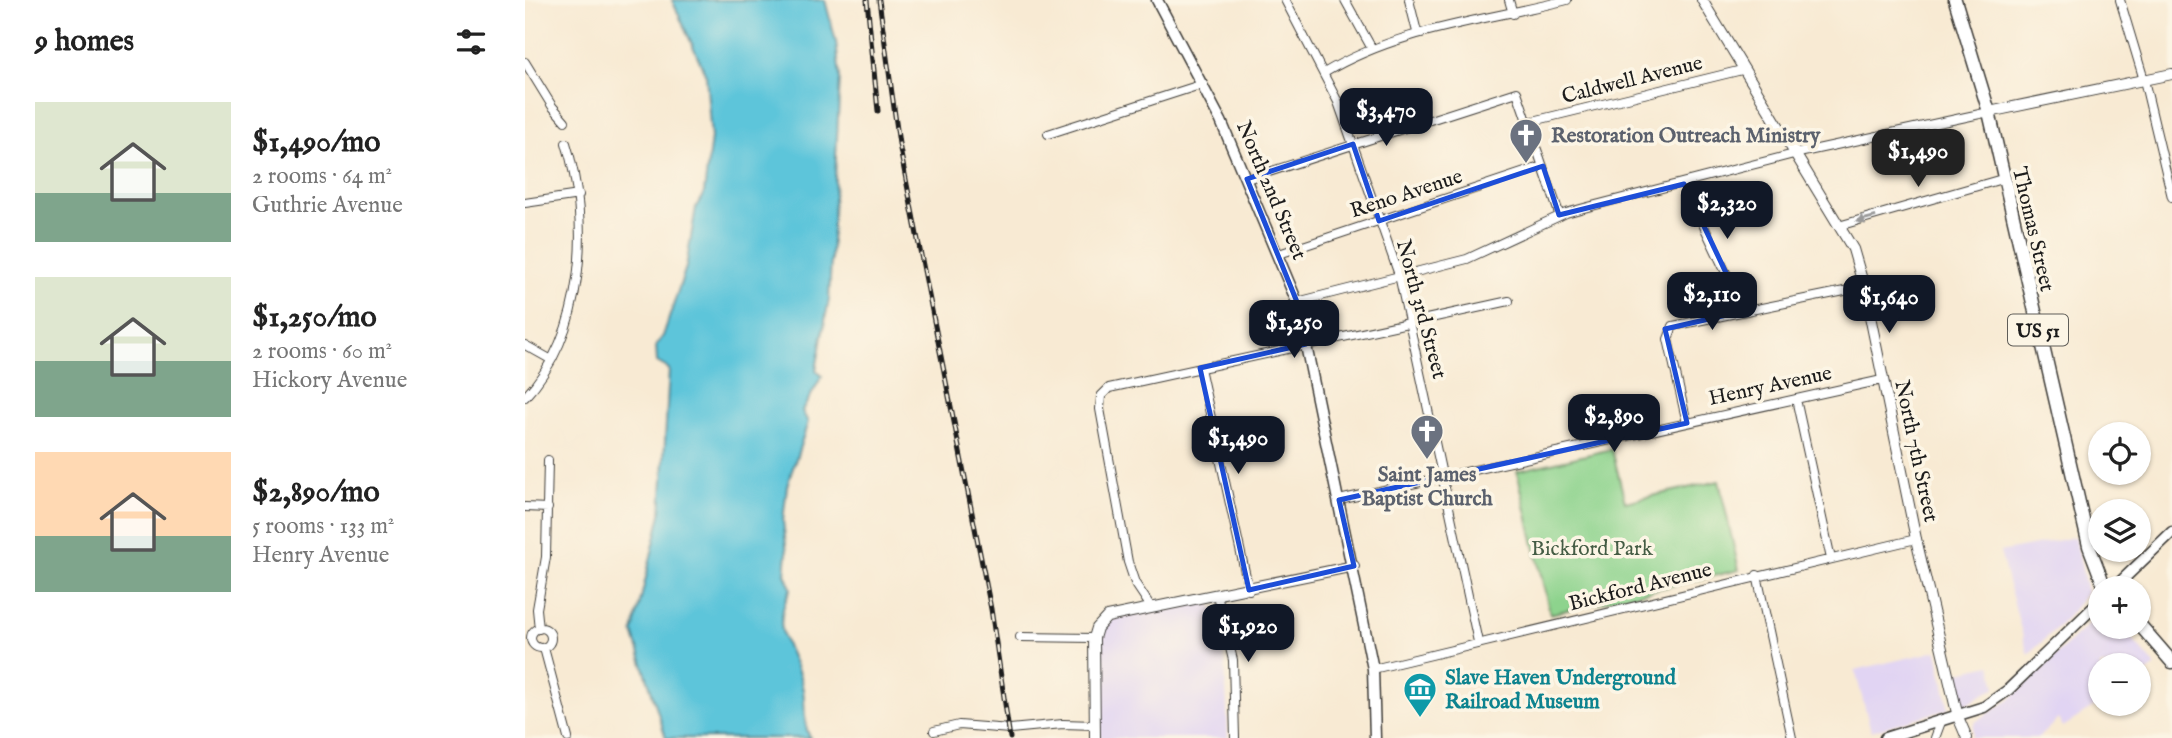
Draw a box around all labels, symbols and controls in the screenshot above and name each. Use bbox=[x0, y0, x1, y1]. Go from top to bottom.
text: 9 homes bbox=[35, 23, 134, 61]
icon: filters bbox=[452, 23, 490, 61]
street label: Caldwell Avenue bbox=[1559, 50, 1706, 111]
pin: $3,470 bbox=[1329, 88, 1443, 148]
text: $3,470 bbox=[1356, 96, 1416, 125]
church icon: Restoration Outreach Ministry bbox=[1507, 116, 1545, 165]
street label: North 2nd Street bbox=[1229, 117, 1312, 264]
place label: Restoration Outreach Ministry bbox=[1551, 123, 1821, 150]
text: $1,490/mo bbox=[252, 124, 380, 162]
icon: home bbox=[91, 130, 175, 214]
pin: $1,490 bbox=[1861, 130, 1975, 189]
text: $1,490 bbox=[1888, 137, 1948, 166]
text: 2 rooms · 64 m² bbox=[252, 162, 392, 191]
street label: Reno Avenue bbox=[1347, 163, 1467, 225]
street label: Thomas Street bbox=[2005, 164, 2060, 294]
pin: $2,320 bbox=[1670, 182, 1784, 241]
text: $2,320 bbox=[1697, 189, 1757, 218]
text: Guthrie Avenue bbox=[252, 191, 403, 220]
one-way arrow bbox=[1855, 214, 1876, 224]
street label: North 3rd Street bbox=[1389, 237, 1452, 382]
pin: $2,110 bbox=[1655, 272, 1769, 332]
pin: $1,640 bbox=[1832, 276, 1946, 335]
text: $2,110 bbox=[1683, 280, 1741, 309]
text: $1,640 bbox=[1859, 283, 1919, 312]
text: $1,250/mo bbox=[252, 299, 377, 337]
pin: $1,250 bbox=[1237, 300, 1351, 360]
icon: home bbox=[91, 305, 175, 389]
text: $1,250 bbox=[1265, 308, 1323, 337]
road number: US 51 bbox=[2008, 314, 2068, 346]
text: 2 rooms · 60 m² bbox=[252, 337, 392, 366]
street label: Henry Avenue bbox=[1706, 360, 1835, 413]
text: Hickory Avenue bbox=[252, 366, 407, 395]
street label: North 7th Street bbox=[1887, 378, 1944, 525]
pin: $2,890 bbox=[1557, 394, 1671, 454]
text: $2,890 bbox=[1584, 402, 1644, 431]
church icon: Saint James Baptist Church bbox=[1408, 412, 1446, 461]
pin: $1,490 bbox=[1181, 416, 1295, 476]
map controls bbox=[2088, 422, 2151, 716]
button: locate bbox=[2088, 422, 2151, 485]
text: $1,490 bbox=[1208, 424, 1268, 453]
place label: Saint James Baptist Church bbox=[1361, 462, 1493, 513]
text: $2,890/mo bbox=[252, 474, 380, 512]
icon: home bbox=[91, 480, 175, 564]
button: layers bbox=[2088, 499, 2151, 562]
text: 5 rooms · 133 m² bbox=[252, 512, 395, 541]
park label: Bickford Park bbox=[1531, 536, 1654, 563]
text: Henry Avenue bbox=[252, 541, 389, 570]
street label: Bickford Avenue bbox=[1566, 557, 1715, 618]
button: + bbox=[2088, 576, 2151, 639]
pin: $1,920 bbox=[1191, 604, 1305, 664]
text: $1,920 bbox=[1218, 612, 1278, 641]
button: − bbox=[2088, 653, 2151, 716]
place label: Slave Haven Underground Railroad Museum bbox=[1445, 665, 1677, 716]
museum icon: Slave Haven Underground Railroad Museum bbox=[1401, 670, 1439, 719]

